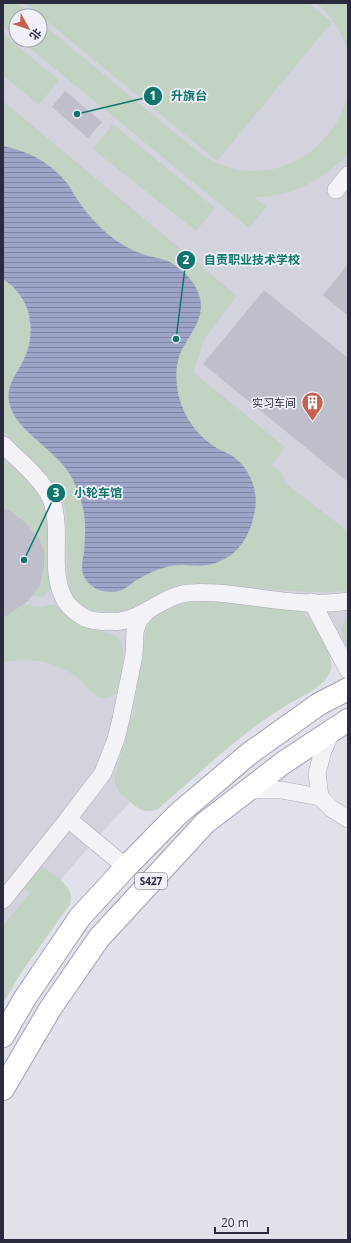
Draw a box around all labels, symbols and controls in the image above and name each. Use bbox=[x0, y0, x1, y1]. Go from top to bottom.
north arrow bbox=[8, 8, 48, 48]
text: 北 bbox=[27, 26, 45, 44]
callout: 升旗台 bbox=[143, 84, 215, 108]
text: 1 bbox=[150, 87, 156, 104]
text: 升旗台 bbox=[171, 87, 207, 104]
callout: 自贡职业技术学校 bbox=[176, 248, 308, 272]
text: 2 bbox=[183, 251, 190, 268]
text: 自贡职业技术学校 bbox=[204, 251, 300, 268]
building icon: 实习车间 bbox=[299, 390, 325, 423]
place label: 实习车间 bbox=[252, 395, 296, 410]
callout: 小轮车馆 bbox=[46, 481, 130, 505]
text: 3 bbox=[53, 484, 60, 501]
text: 小轮车馆 bbox=[74, 484, 122, 501]
road number: S427 bbox=[135, 873, 167, 889]
scale bar bbox=[215, 1209, 268, 1235]
text: 20 m bbox=[221, 1214, 249, 1231]

